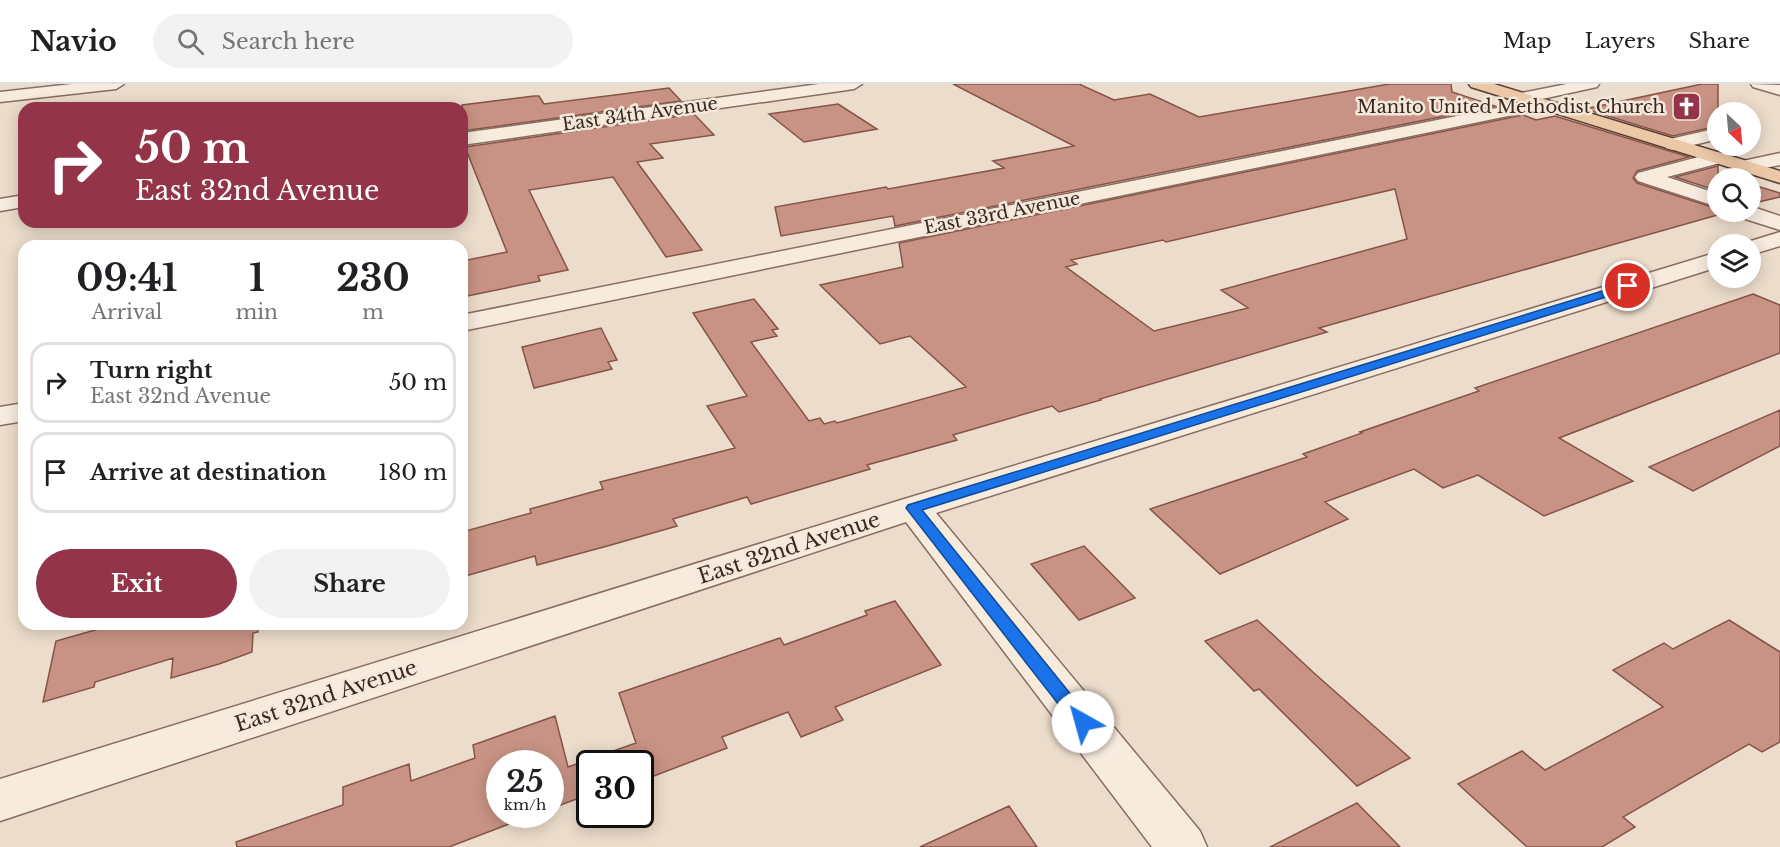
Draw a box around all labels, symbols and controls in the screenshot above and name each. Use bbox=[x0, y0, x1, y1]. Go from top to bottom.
search box bbox=[153, 14, 573, 68]
text: Navio bbox=[30, 24, 117, 59]
icon: search bbox=[174, 25, 207, 58]
text: Search here bbox=[222, 28, 355, 55]
text: Map bbox=[1503, 28, 1552, 54]
text: Layers bbox=[1585, 28, 1656, 54]
text: Share bbox=[1689, 28, 1750, 54]
church icon: Manito United Methodist Church bbox=[1670, 91, 1702, 123]
street label: East 34th Avenue bbox=[561, 92, 719, 136]
place label: Manito United Methodist Church bbox=[1357, 96, 1665, 118]
north arrow bbox=[1707, 102, 1761, 156]
map controls bbox=[1707, 102, 1761, 288]
text: 50 m bbox=[135, 122, 249, 174]
icon: right bbox=[36, 126, 114, 204]
button: search bbox=[1707, 168, 1761, 222]
text: East 32nd Avenue bbox=[135, 174, 379, 207]
street label: East 33rd Avenue bbox=[922, 187, 1082, 239]
button: layers bbox=[1707, 234, 1761, 288]
text: 09:41 bbox=[76, 256, 178, 301]
text: 1 bbox=[249, 256, 265, 301]
text: 230 bbox=[336, 256, 410, 301]
pin bbox=[1602, 260, 1653, 311]
icon: arrive bbox=[1611, 269, 1644, 302]
text: Arrival bbox=[91, 300, 162, 324]
text: min bbox=[236, 300, 278, 324]
text: m bbox=[362, 300, 384, 324]
text: Turn right bbox=[90, 357, 212, 384]
icon: right bbox=[39, 366, 72, 399]
text: 50 m bbox=[389, 369, 447, 396]
text: East 32nd Avenue bbox=[90, 384, 271, 408]
icon: arrive bbox=[39, 456, 72, 489]
text: Arrive at destination bbox=[90, 459, 327, 486]
text: 180 m bbox=[378, 459, 447, 486]
street label: East 32nd Avenue bbox=[695, 506, 883, 590]
button: Exit bbox=[36, 549, 237, 618]
button: Share bbox=[249, 549, 450, 618]
street label: East 32nd Avenue bbox=[232, 654, 420, 738]
position arrow bbox=[1051, 690, 1115, 754]
speed limit sign: 30 bbox=[576, 750, 654, 828]
text: 25 bbox=[506, 763, 544, 800]
text: km/h bbox=[504, 795, 546, 814]

